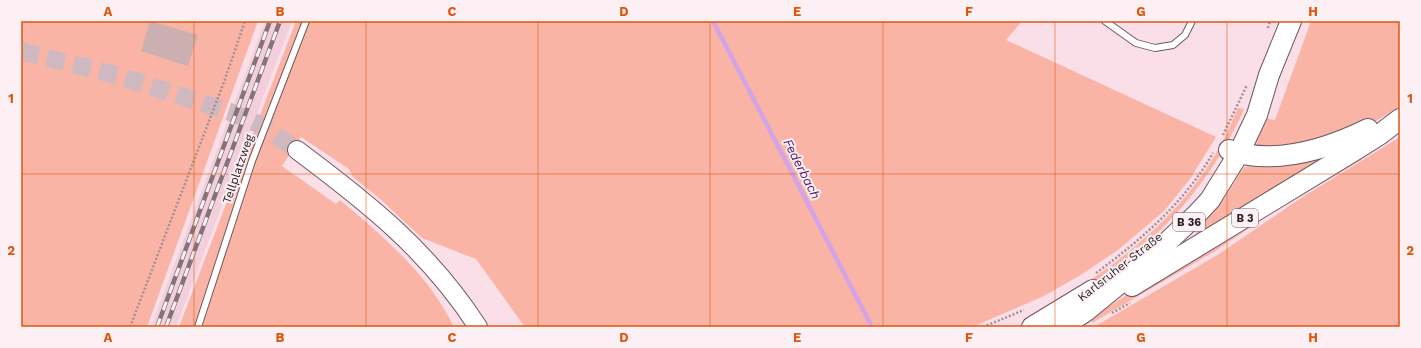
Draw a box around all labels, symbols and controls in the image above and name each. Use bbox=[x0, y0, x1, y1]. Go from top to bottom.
text: A bbox=[104, 4, 113, 19]
text: B bbox=[276, 4, 285, 19]
text: C bbox=[448, 4, 457, 19]
text: D bbox=[619, 4, 629, 19]
text: E bbox=[793, 4, 801, 19]
text: F bbox=[965, 4, 973, 19]
text: G bbox=[1136, 4, 1146, 19]
text: H bbox=[1308, 4, 1318, 19]
text: 1 bbox=[8, 91, 14, 106]
text: 1 bbox=[1407, 91, 1413, 106]
street label: Tellplatzweg bbox=[220, 132, 257, 206]
water label: Federbach bbox=[780, 136, 824, 202]
road number: B 3 bbox=[1232, 209, 1258, 227]
road number: B 36 bbox=[1173, 213, 1205, 231]
street label: Karlsruher Straße bbox=[1075, 230, 1165, 304]
text: 2 bbox=[7, 243, 15, 258]
text: 2 bbox=[1406, 243, 1414, 258]
text: A bbox=[104, 330, 113, 345]
text: B bbox=[276, 330, 285, 345]
text: C bbox=[448, 330, 457, 345]
text: D bbox=[619, 330, 629, 345]
text: E bbox=[793, 330, 801, 345]
text: F bbox=[965, 330, 973, 345]
text: G bbox=[1136, 330, 1146, 345]
text: H bbox=[1308, 330, 1318, 345]

